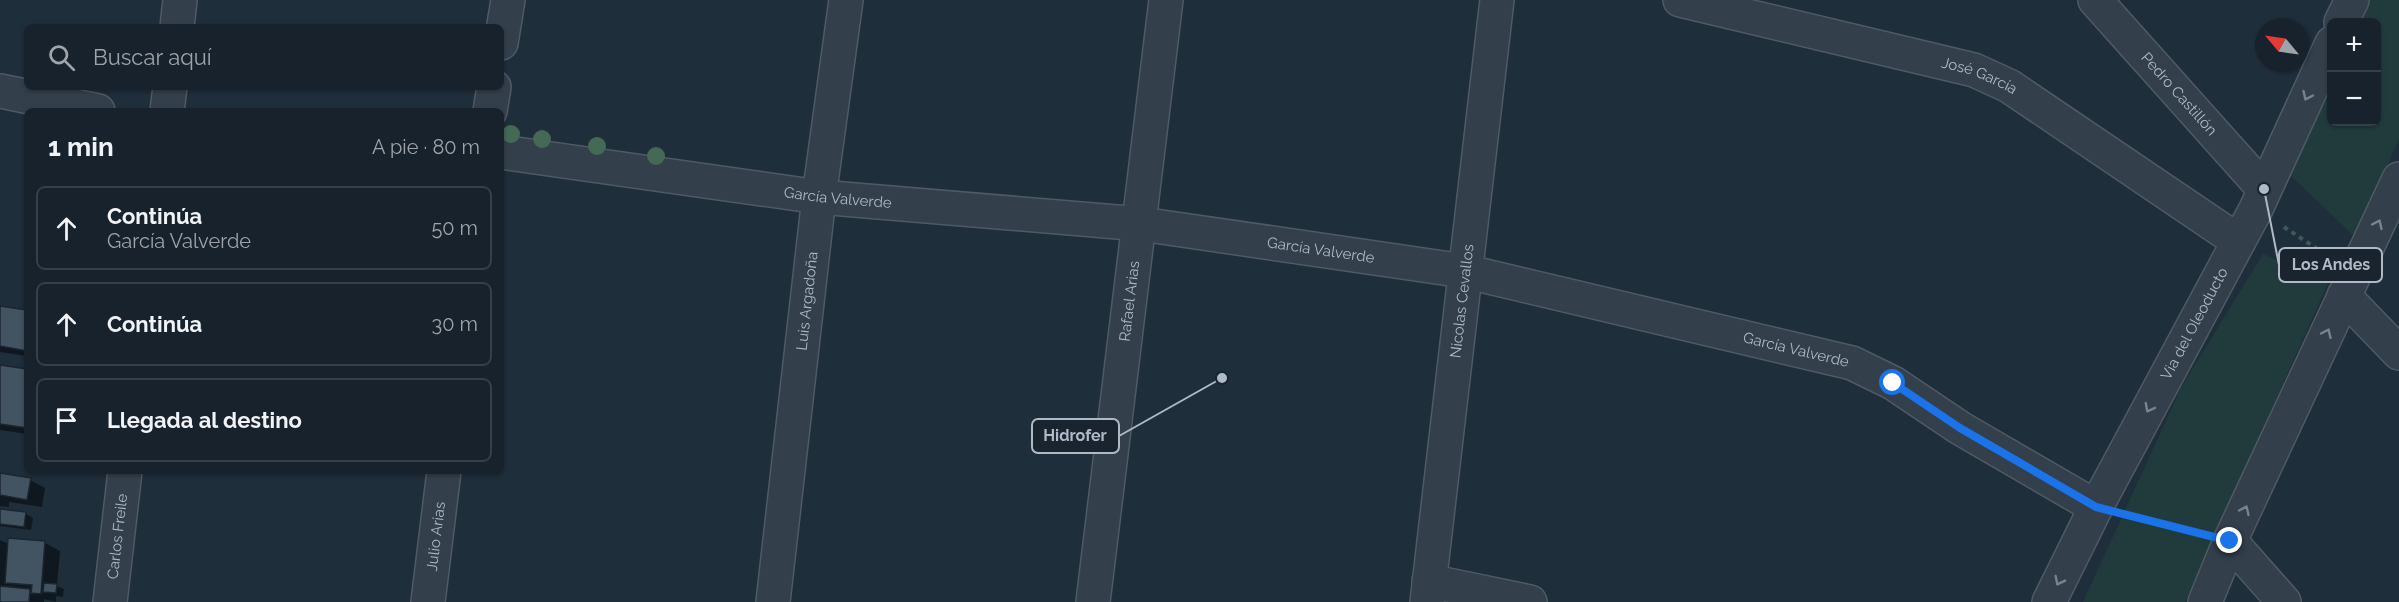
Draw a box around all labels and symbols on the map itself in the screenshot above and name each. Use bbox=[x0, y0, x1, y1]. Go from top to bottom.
north arrow bbox=[2255, 18, 2309, 72]
street label: Pedro Castillón bbox=[2137, 49, 2221, 139]
street label: José García bbox=[1940, 54, 2021, 98]
one-way arrow bbox=[2302, 90, 2314, 101]
street label: García Valverde bbox=[783, 183, 893, 212]
one-way arrow bbox=[2371, 219, 2383, 230]
street label: García Valverde bbox=[1266, 233, 1376, 267]
street label: Nicolas Cevallos bbox=[1446, 243, 1478, 359]
callout: Los Andes bbox=[2279, 248, 2382, 282]
street label: Luis Argadoña bbox=[793, 251, 822, 351]
text: Los Andes bbox=[2292, 255, 2370, 274]
street label: Rafael Arias bbox=[1116, 260, 1143, 342]
street label: Via del Oleoducto bbox=[2157, 265, 2232, 383]
one-way arrow bbox=[2320, 328, 2332, 339]
street label: García Valverde bbox=[1741, 329, 1851, 371]
route start bbox=[1879, 369, 1905, 395]
one-way arrow bbox=[2145, 401, 2156, 412]
callout: Hidrofer bbox=[1032, 419, 1119, 453]
text: Hidrofer bbox=[1043, 426, 1107, 445]
street label: Carlos Freile bbox=[104, 492, 131, 580]
street label: Julio Arias bbox=[423, 501, 449, 572]
one-way arrow bbox=[2237, 505, 2249, 516]
route end bbox=[2216, 527, 2242, 553]
one-way arrow bbox=[2055, 575, 2067, 586]

